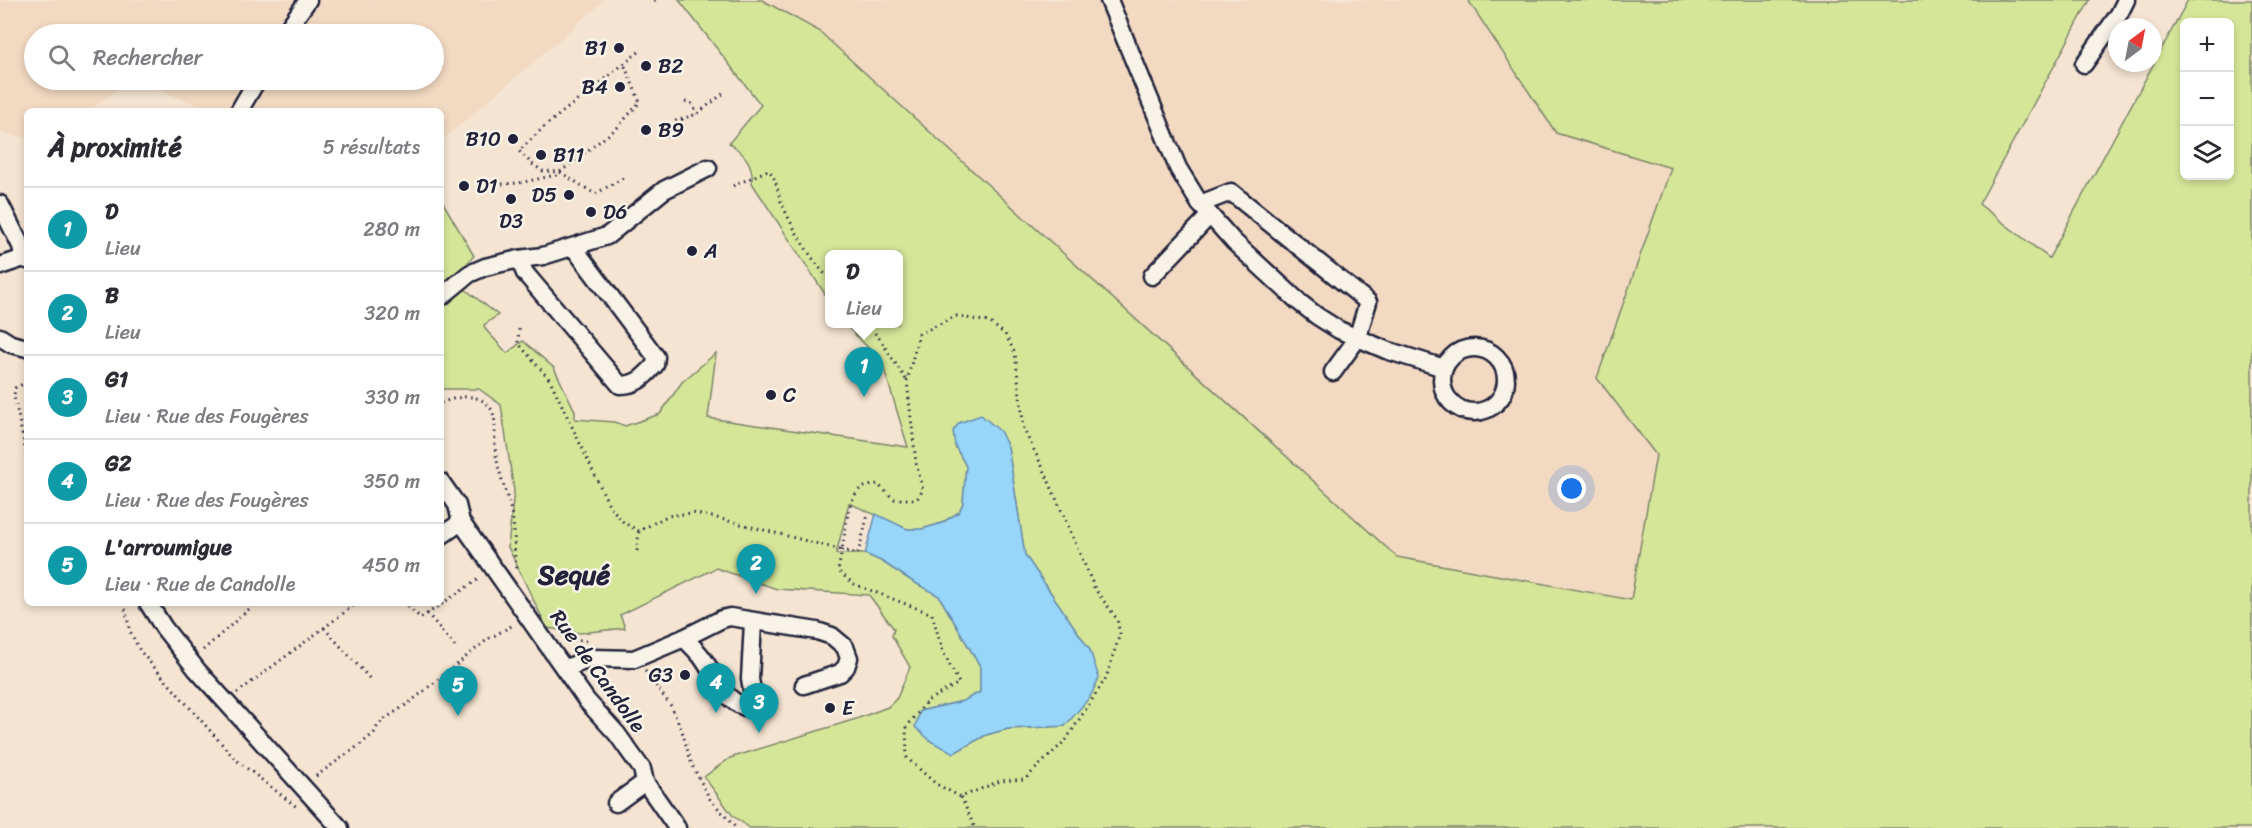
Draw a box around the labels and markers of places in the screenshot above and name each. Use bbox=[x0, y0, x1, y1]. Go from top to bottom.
place label: B1 bbox=[585, 29, 607, 67]
marker: B1 bbox=[612, 41, 626, 55]
place label: B2 bbox=[658, 47, 683, 85]
marker: B2 bbox=[639, 59, 653, 73]
place label: B4 bbox=[582, 68, 608, 106]
marker: B4 bbox=[613, 80, 627, 94]
place label: B9 bbox=[658, 111, 684, 149]
place label: B10 bbox=[465, 120, 501, 158]
marker: B9 bbox=[639, 123, 653, 137]
marker: B10 bbox=[506, 132, 520, 146]
place label: B11 bbox=[553, 136, 584, 174]
marker: B11 bbox=[534, 148, 548, 162]
place label: D1 bbox=[476, 167, 498, 205]
place label: D5 bbox=[532, 176, 557, 214]
marker: D1 bbox=[457, 179, 471, 193]
marker: D5 bbox=[562, 188, 576, 202]
marker: D3 bbox=[504, 192, 518, 206]
place label: D6 bbox=[603, 193, 628, 231]
place label: D3 bbox=[499, 202, 524, 240]
marker: D6 bbox=[584, 205, 598, 219]
place label: A bbox=[703, 232, 718, 270]
marker: A bbox=[685, 244, 699, 258]
pin: 1 bbox=[844, 348, 884, 397]
place label: C bbox=[783, 376, 796, 414]
marker: C bbox=[764, 388, 778, 402]
pin: 2 bbox=[736, 544, 776, 594]
place label: G3 bbox=[648, 656, 673, 694]
pin: 4 bbox=[696, 664, 736, 713]
pin: 5 bbox=[438, 666, 478, 716]
marker: G3 bbox=[678, 668, 692, 682]
pin: 3 bbox=[740, 684, 778, 733]
place label: E bbox=[842, 689, 855, 727]
marker: E bbox=[823, 701, 837, 715]

